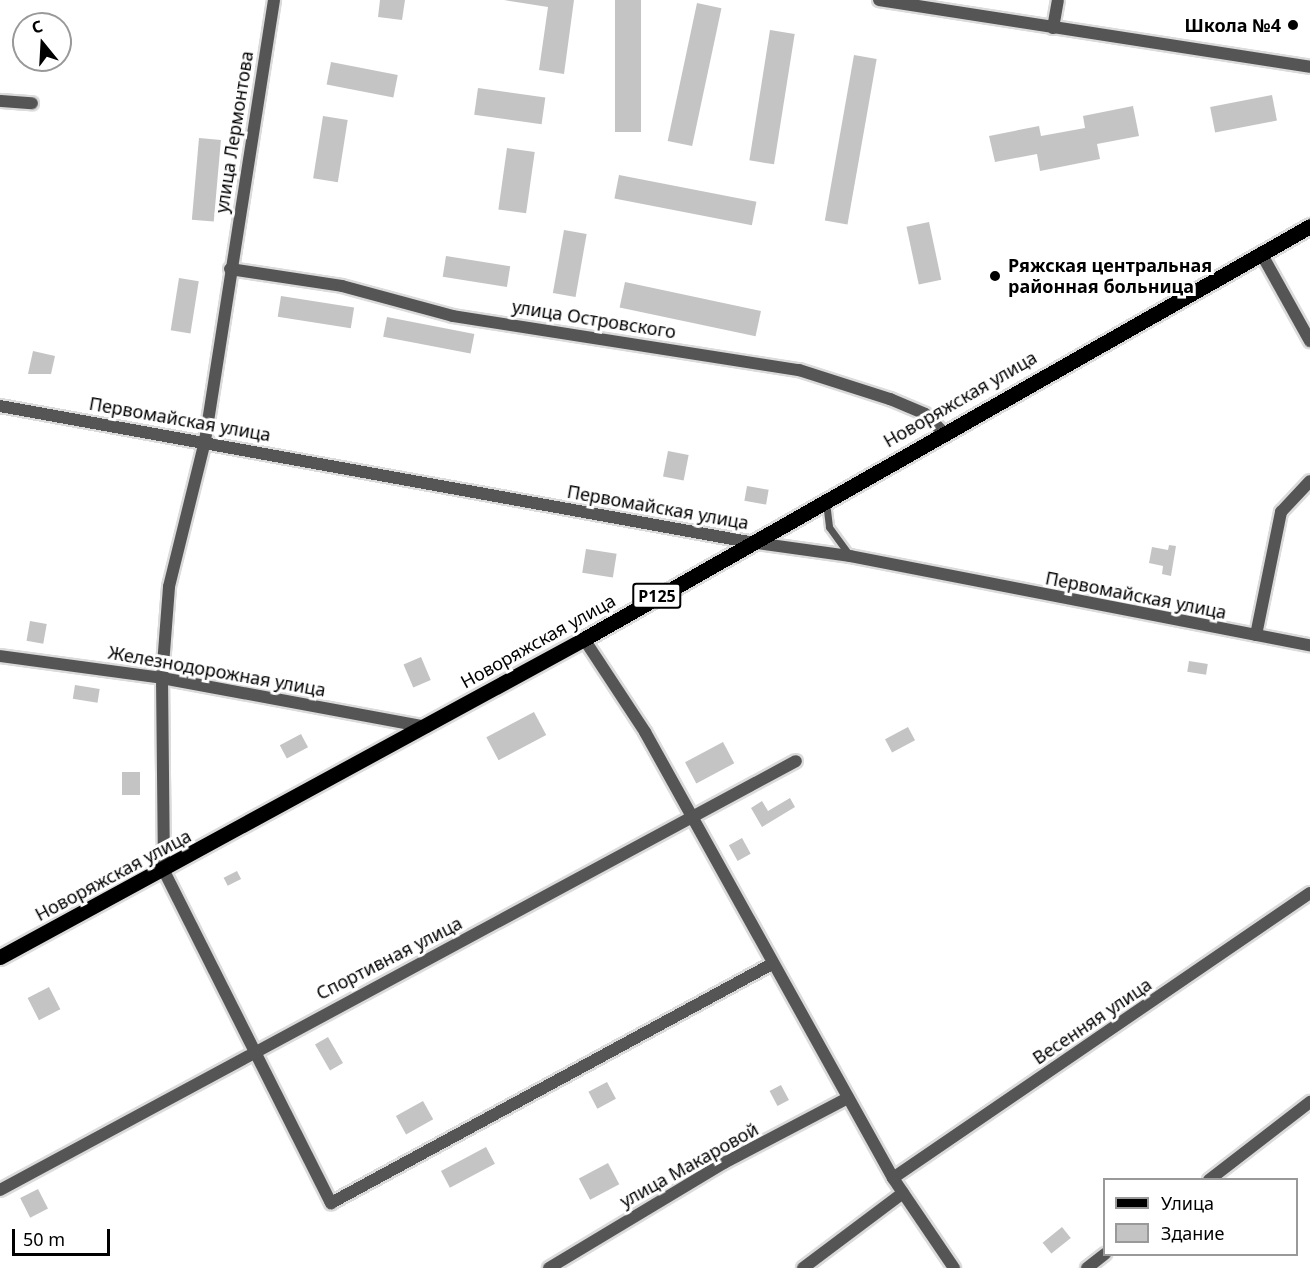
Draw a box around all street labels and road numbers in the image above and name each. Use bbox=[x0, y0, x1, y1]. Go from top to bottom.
street label: улица Лермонтова bbox=[211, 49, 257, 215]
street label: улица Островского bbox=[511, 295, 677, 343]
street label: Новоряжская улица bbox=[879, 346, 1041, 452]
street label: Первомайская улица bbox=[87, 392, 273, 446]
street label: Первомайская улица bbox=[565, 480, 751, 534]
street label: Первомайская улица bbox=[1044, 567, 1228, 623]
road number: Р125 bbox=[632, 583, 682, 609]
street label: Новоряжская улица bbox=[457, 589, 619, 693]
street label: Железнодорожная улица bbox=[107, 641, 327, 701]
street label: Новоряжская улица bbox=[31, 825, 195, 925]
street label: Спортивная улица bbox=[312, 912, 466, 1004]
street label: Весенняя улица bbox=[1028, 973, 1156, 1069]
street label: улица Макаровой bbox=[616, 1118, 762, 1212]

